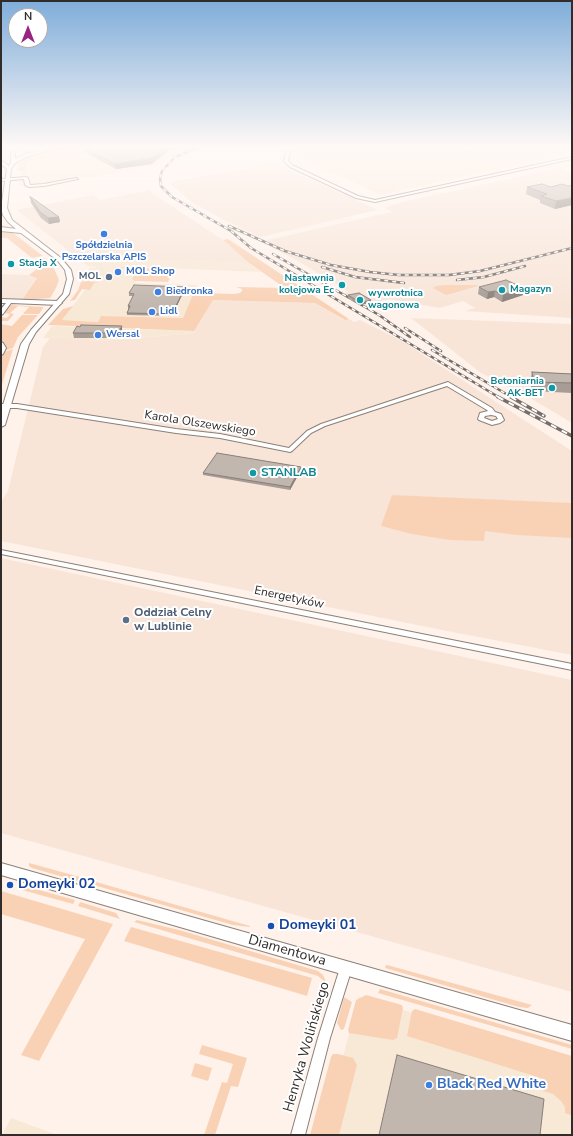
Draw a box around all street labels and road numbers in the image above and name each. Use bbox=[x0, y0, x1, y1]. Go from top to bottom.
street label: Karola Olszewskiego bbox=[143, 408, 257, 440]
street label: Energetyków bbox=[253, 584, 325, 612]
street label: Diamentowa bbox=[246, 932, 328, 970]
street label: Henryka Wolińskiego bbox=[280, 980, 334, 1114]

